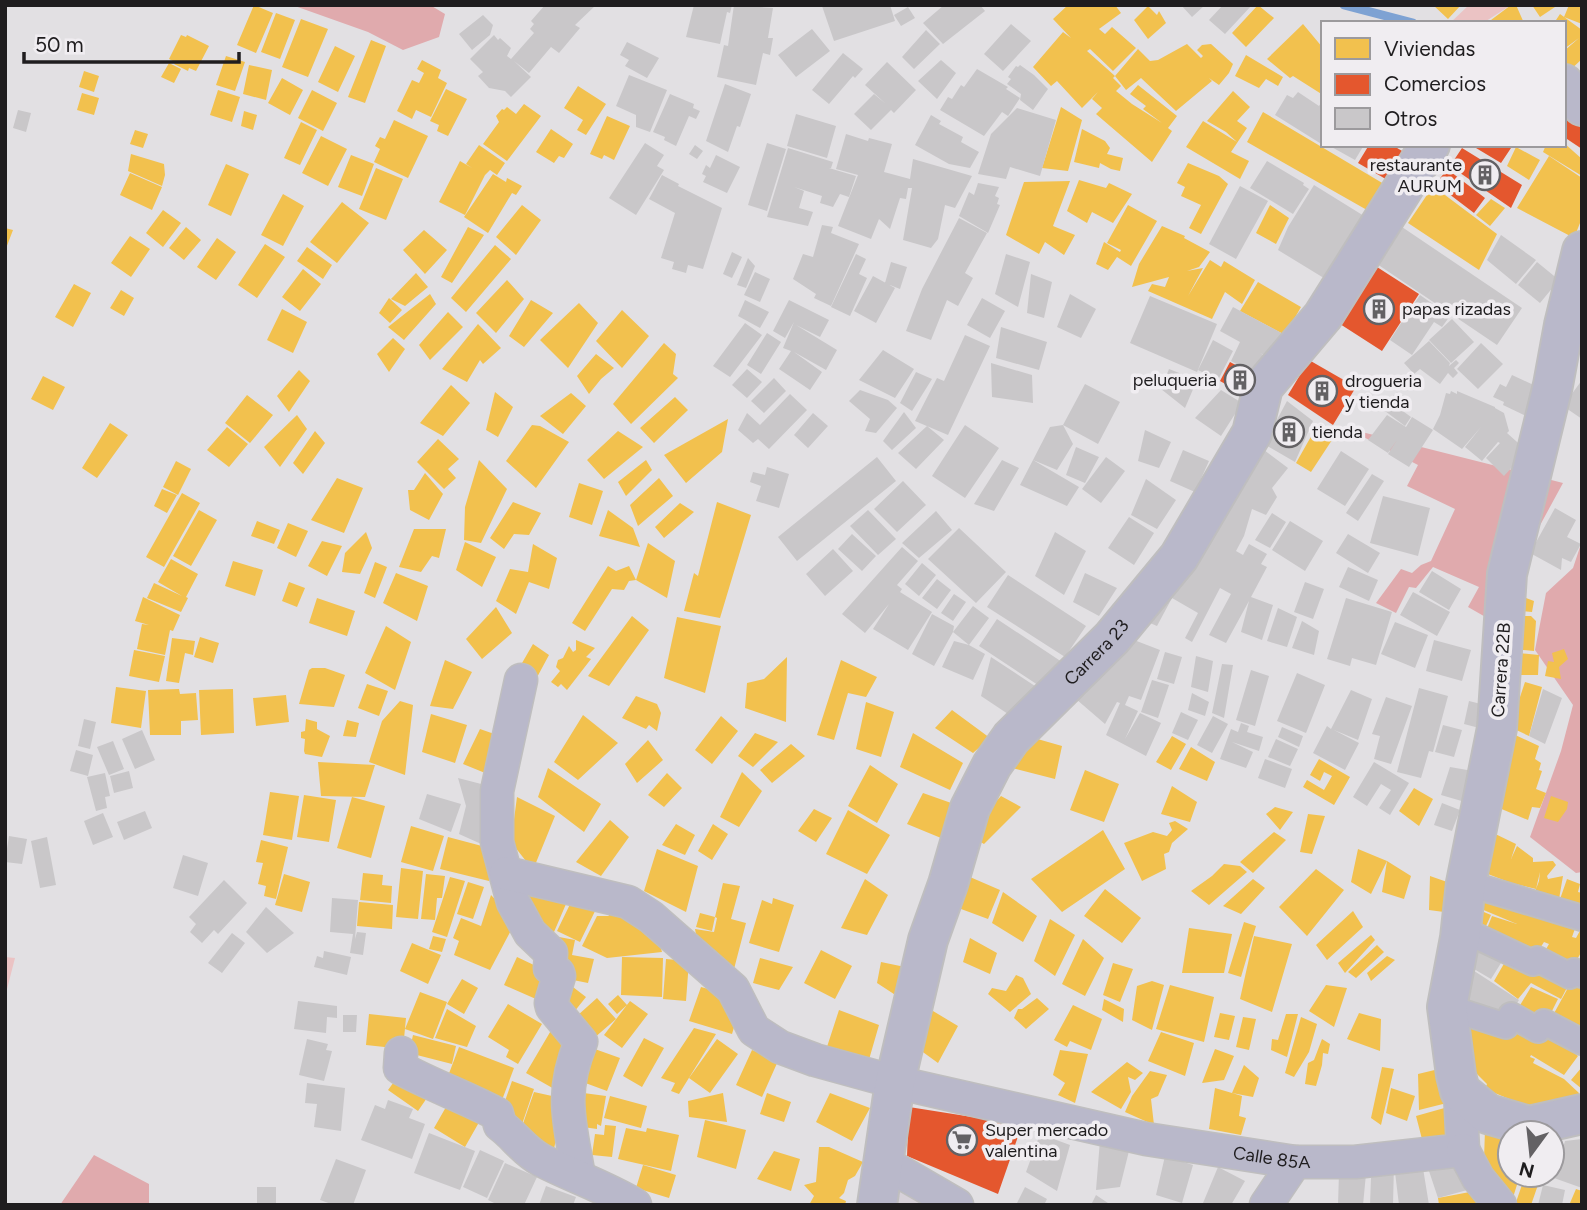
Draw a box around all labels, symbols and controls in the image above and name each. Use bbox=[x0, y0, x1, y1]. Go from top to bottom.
scale bar bbox=[24, 21, 240, 65]
legend bbox=[1321, 21, 1566, 147]
text: 50 m bbox=[35, 32, 84, 57]
text: Viviendas bbox=[1384, 36, 1475, 61]
text: Comercios bbox=[1384, 71, 1486, 96]
text: Otros bbox=[1384, 106, 1437, 131]
place label: restaurante AURUM bbox=[1370, 154, 1462, 197]
building icon: restaurante AURUM bbox=[1468, 158, 1502, 192]
building icon: papas rizadas bbox=[1362, 292, 1396, 326]
place label: papas rizadas bbox=[1402, 298, 1511, 320]
building icon: peluqueria bbox=[1223, 363, 1257, 397]
place label: peluqueria bbox=[1133, 369, 1217, 391]
place label: drogueria y tienda bbox=[1345, 370, 1422, 413]
building icon: drogueria y tienda bbox=[1305, 374, 1339, 408]
building icon: tienda bbox=[1272, 415, 1306, 449]
place label: tienda bbox=[1312, 421, 1363, 443]
street label: Carrera 23 bbox=[1059, 615, 1134, 690]
street label: Carrera 22B bbox=[1487, 622, 1515, 718]
place label: Super mercado valentina bbox=[985, 1119, 1108, 1162]
north arrow bbox=[1496, 1119, 1566, 1189]
supermarket icon: Super mercado valentina bbox=[945, 1123, 979, 1157]
street label: Calle 85A bbox=[1231, 1142, 1310, 1173]
text: N bbox=[1517, 1157, 1537, 1183]

